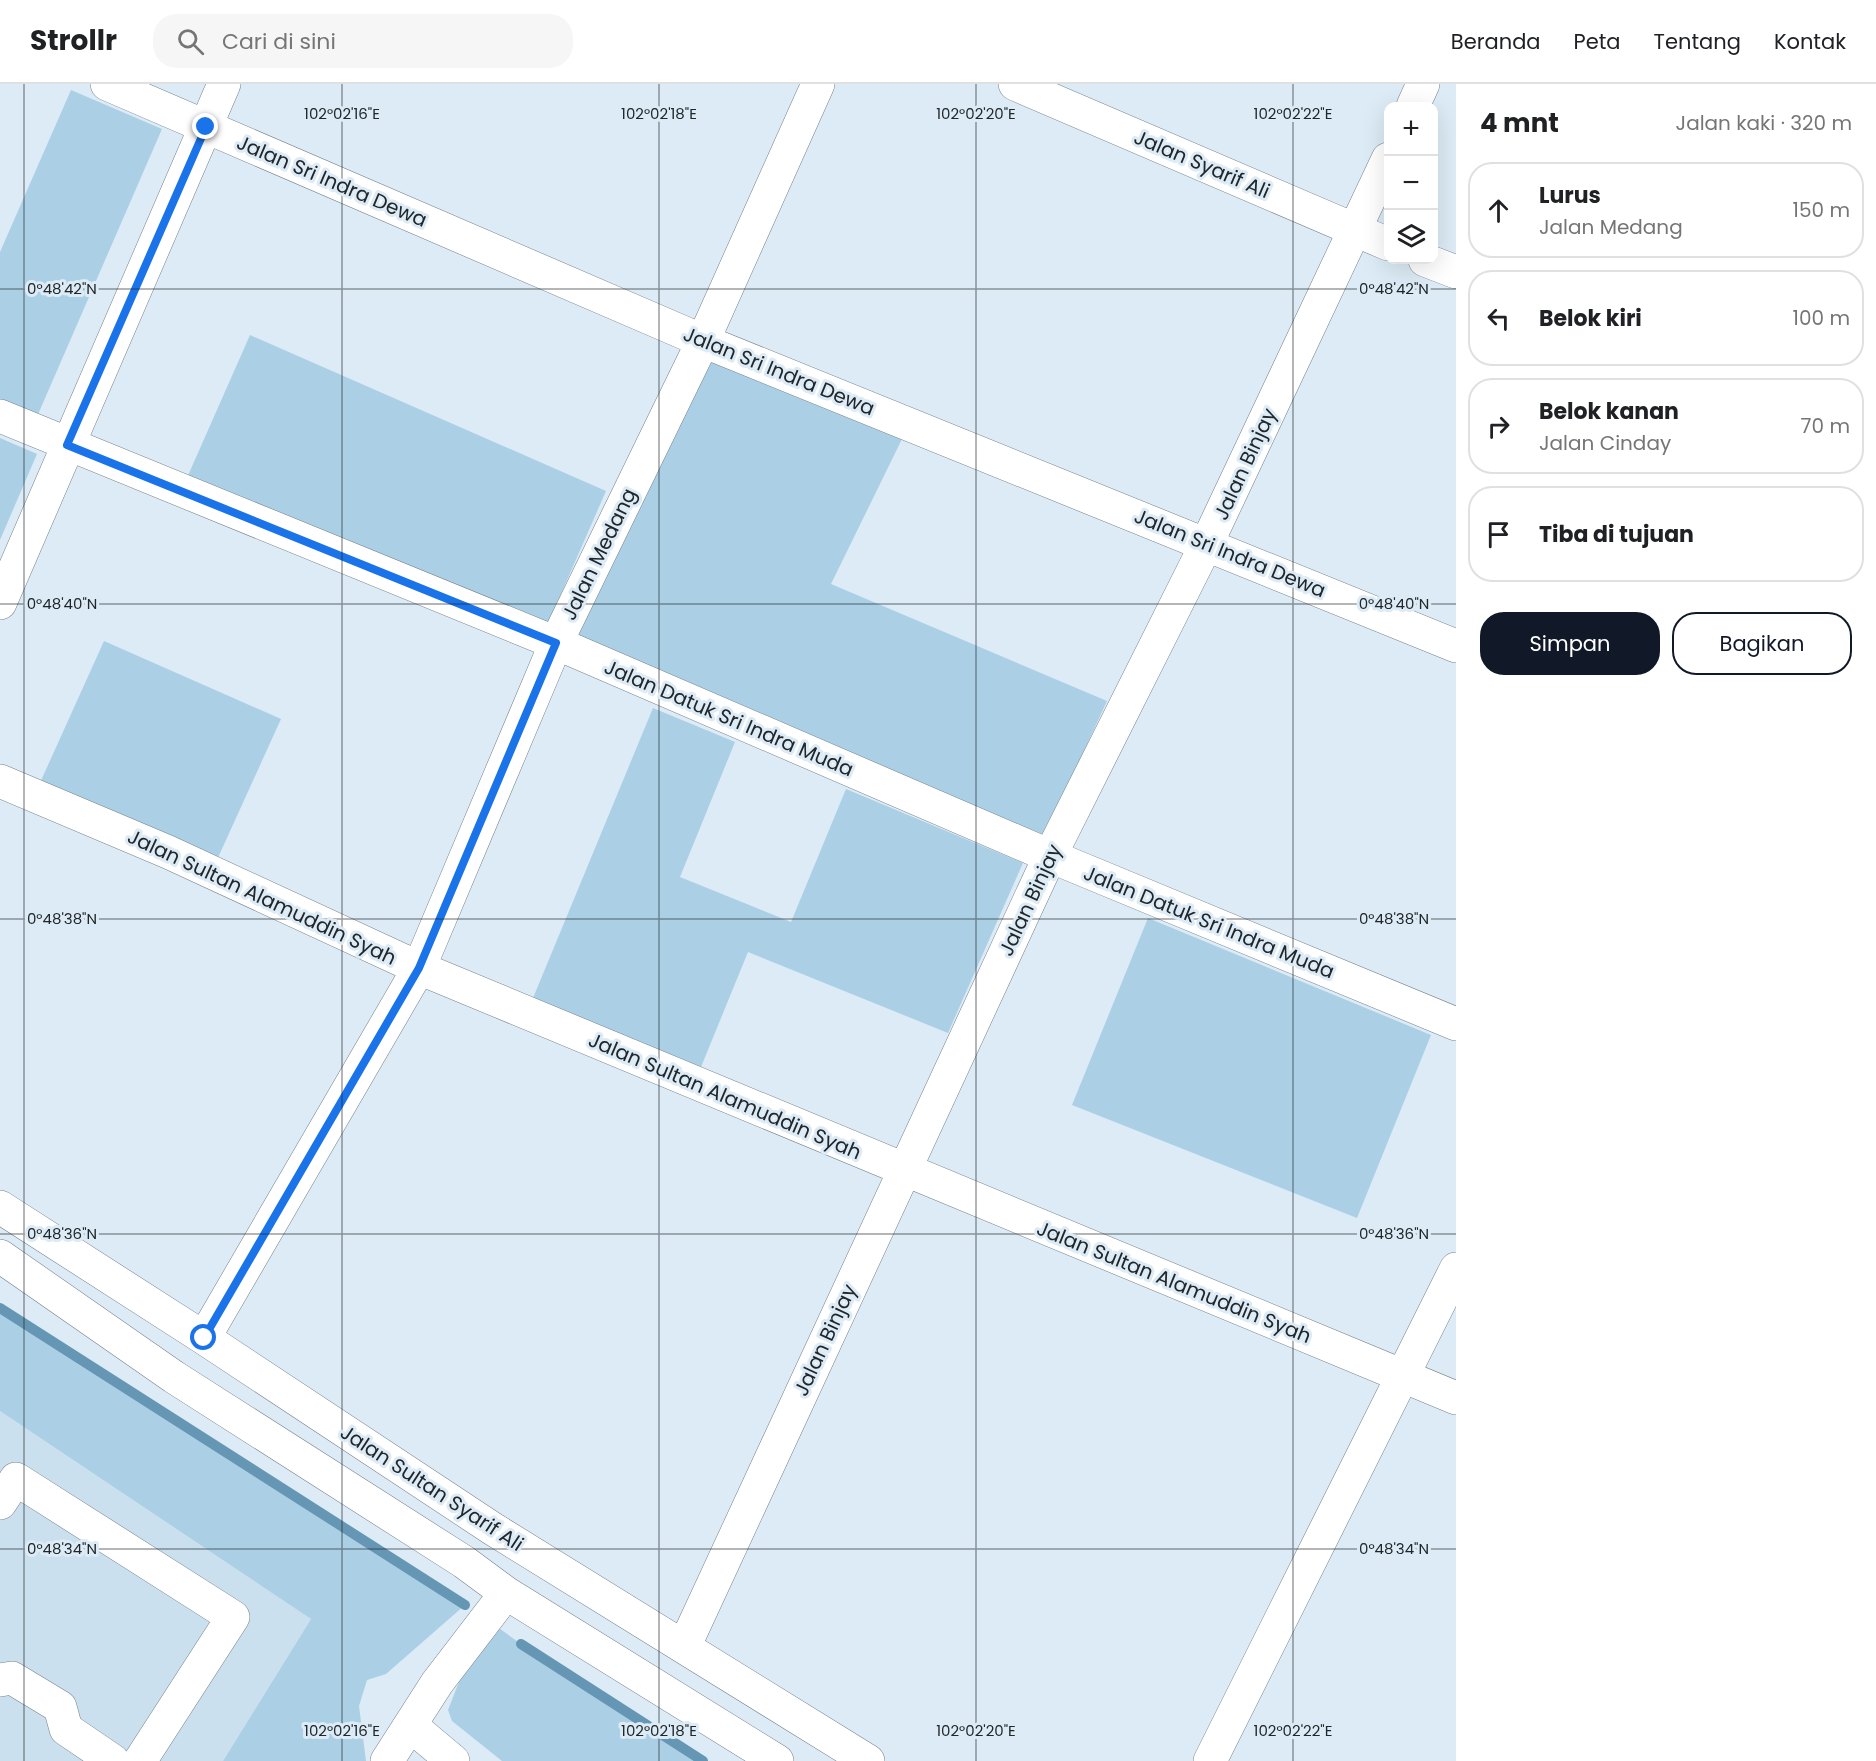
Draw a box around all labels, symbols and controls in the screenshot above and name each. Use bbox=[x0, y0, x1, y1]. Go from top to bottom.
search box bbox=[153, 14, 573, 68]
text: Strollr bbox=[30, 21, 117, 60]
icon: search bbox=[174, 25, 207, 58]
text: Cari di sini bbox=[222, 26, 336, 57]
text: Beranda bbox=[1451, 27, 1541, 56]
text: Peta bbox=[1574, 27, 1621, 56]
text: Tentang bbox=[1654, 27, 1741, 56]
text: Kontak bbox=[1774, 27, 1846, 56]
map controls bbox=[1384, 102, 1438, 264]
button: + bbox=[1384, 102, 1438, 156]
text: 102°02'16"E bbox=[304, 103, 380, 124]
text: 102°02'18"E bbox=[621, 103, 697, 124]
text: 102°02'20"E bbox=[936, 103, 1016, 124]
text: 102°02'22"E bbox=[1254, 103, 1332, 124]
text: 4 mnt bbox=[1480, 105, 1559, 141]
text: Jalan kaki · 320 m bbox=[1676, 109, 1852, 137]
route end bbox=[192, 113, 218, 139]
street label: Jalan Syarif Ali bbox=[1130, 123, 1274, 205]
street label: Jalan Sri Indra Dewa bbox=[233, 128, 431, 234]
button: − bbox=[1384, 156, 1438, 210]
text: Lurus bbox=[1539, 180, 1601, 211]
icon: ahead bbox=[1482, 194, 1515, 227]
text: 150 m bbox=[1793, 196, 1850, 224]
button: layers bbox=[1384, 210, 1438, 264]
text: Jalan Medang bbox=[1539, 213, 1683, 241]
text: 0°48'42"N bbox=[27, 278, 97, 299]
text: 0°48'42"N bbox=[1359, 278, 1429, 299]
icon: left bbox=[1482, 302, 1515, 335]
text: Belok kiri bbox=[1539, 303, 1642, 334]
text: 100 m bbox=[1793, 304, 1850, 332]
street label: Jalan Sri Indra Dewa bbox=[679, 320, 879, 422]
text: Belok kanan bbox=[1539, 396, 1679, 427]
street label: Jalan Binjay bbox=[1207, 404, 1283, 524]
icon: right bbox=[1482, 410, 1515, 443]
text: 70 m bbox=[1801, 412, 1850, 440]
text: Jalan Cinday bbox=[1539, 429, 1671, 457]
street label: Jalan Medang bbox=[555, 483, 643, 625]
street label: Jalan Sri Indra Dewa bbox=[1130, 502, 1330, 604]
icon: arrive bbox=[1482, 518, 1515, 551]
text: Tiba di tujuan bbox=[1539, 519, 1694, 550]
text: 0°48'40"N bbox=[27, 593, 97, 614]
text: 0°48'40"N bbox=[1359, 593, 1429, 614]
button: Simpan bbox=[1480, 612, 1660, 675]
button: Bagikan bbox=[1672, 612, 1852, 675]
street label: Jalan Datuk Sri Indra Muda bbox=[600, 653, 858, 783]
street label: Jalan Sultan Alamuddin Syah bbox=[123, 822, 401, 972]
street label: Jalan Binjay bbox=[992, 840, 1068, 960]
street label: Jalan Datuk Sri Indra Muda bbox=[1079, 859, 1339, 985]
text: 0°48'38"N bbox=[27, 908, 97, 929]
text: 0°48'38"N bbox=[1359, 908, 1429, 929]
street label: Jalan Sultan Alamuddin Syah bbox=[584, 1026, 866, 1166]
street label: Jalan Sultan Alamuddin Syah bbox=[1033, 1214, 1315, 1350]
text: 0°48'36"N bbox=[27, 1223, 97, 1244]
text: 0°48'36"N bbox=[1359, 1223, 1429, 1244]
street label: Jalan Binjay bbox=[787, 1280, 863, 1400]
route start bbox=[190, 1324, 216, 1350]
street label: Jalan Sultan Syarif Ali bbox=[335, 1418, 529, 1558]
text: 0°48'34"N bbox=[27, 1538, 97, 1559]
text: 0°48'34"N bbox=[1359, 1538, 1429, 1559]
text: 102°02'16"E bbox=[304, 1720, 380, 1741]
text: 102°02'18"E bbox=[621, 1720, 697, 1741]
text: 102°02'20"E bbox=[936, 1720, 1016, 1741]
text: 102°02'22"E bbox=[1254, 1720, 1332, 1741]

